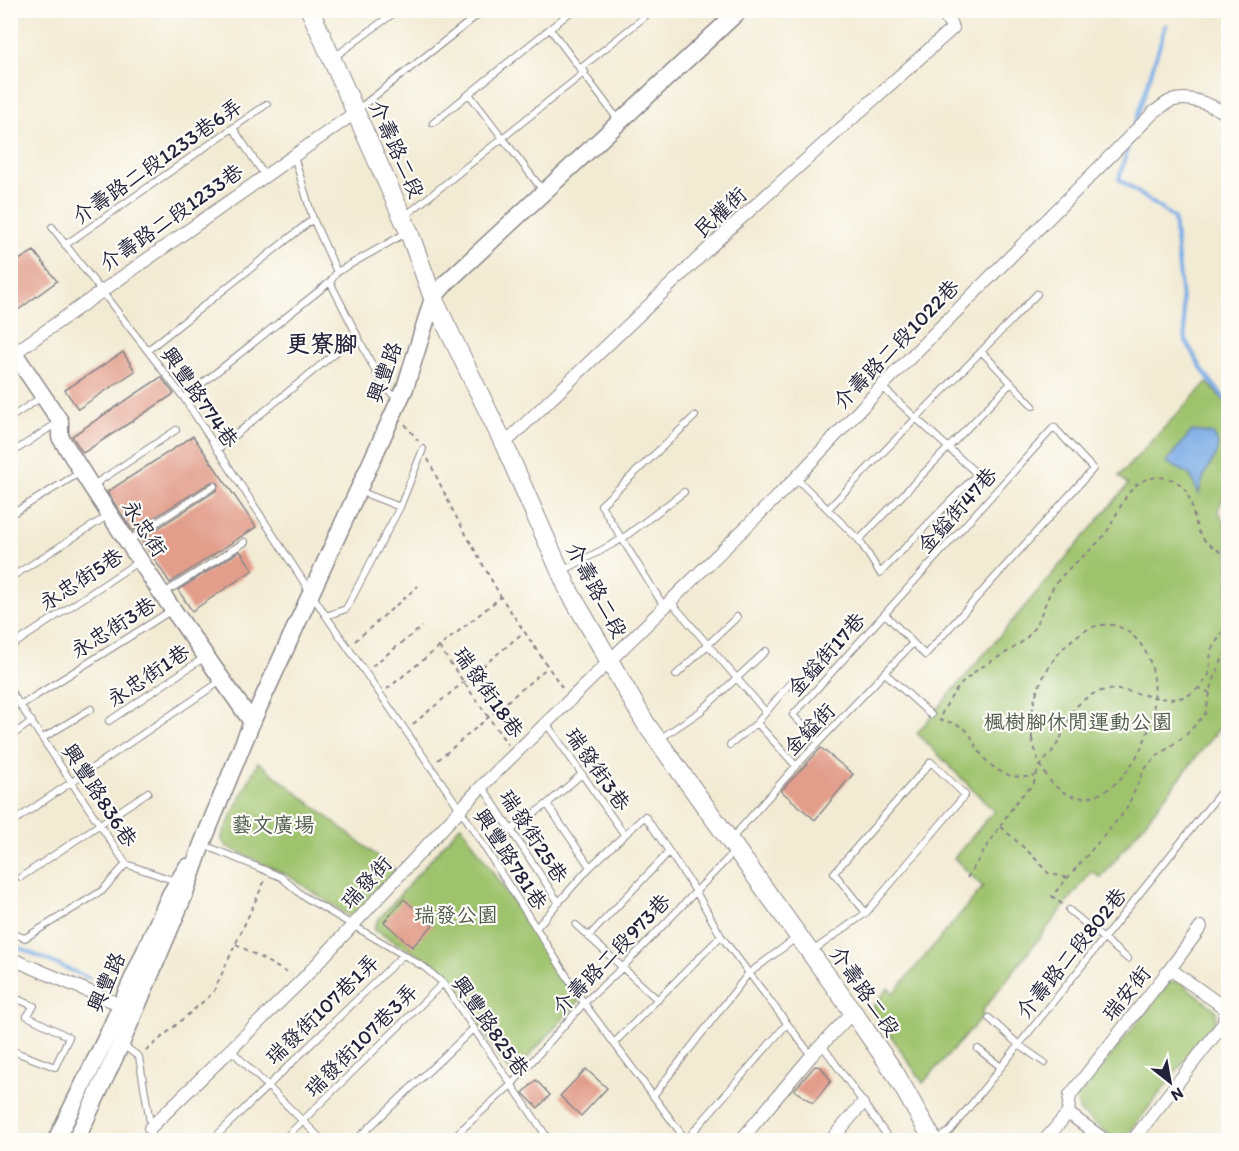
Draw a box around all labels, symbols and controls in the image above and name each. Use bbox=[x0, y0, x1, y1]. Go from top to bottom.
street label: 介壽路二段1233巷6弄 bbox=[67, 93, 247, 229]
street label: 介壽路二段 bbox=[364, 96, 430, 202]
street label: 介壽路二段1233巷 bbox=[94, 158, 248, 276]
street label: 民權街 bbox=[688, 181, 752, 243]
street label: 介壽路二段1022巷 bbox=[828, 274, 964, 414]
district label: 更寮腳 bbox=[286, 329, 358, 358]
street label: 興豐路 bbox=[361, 338, 407, 406]
street label: 興豐路774巷 bbox=[156, 342, 244, 452]
street label: 金鎰街47巷 bbox=[912, 462, 1002, 558]
street label: 永忠街 bbox=[117, 495, 173, 561]
street label: 介壽路二段 bbox=[561, 538, 633, 642]
street label: 永忠街5巷 bbox=[34, 543, 128, 615]
street label: 永忠街3巷 bbox=[66, 591, 160, 663]
street label: 金鎰街17巷 bbox=[782, 607, 870, 701]
street label: 永忠街1巷 bbox=[102, 638, 194, 712]
street label: 瑞發街18巷 bbox=[449, 642, 529, 742]
street label: 金鎰街 bbox=[778, 698, 840, 760]
park label: 楓樹腳休閒運動公園 bbox=[984, 709, 1173, 734]
street label: 瑞發街3巷 bbox=[560, 723, 636, 815]
street label: 興豐路836巷 bbox=[57, 739, 143, 851]
street label: 瑞發街25巷 bbox=[495, 785, 573, 887]
street label: 興豐路781巷 bbox=[469, 804, 553, 914]
park label: 藝文廣場 bbox=[231, 812, 315, 837]
street label: 瑞發街 bbox=[335, 850, 397, 914]
street label: 介壽路二段802巷 bbox=[1010, 882, 1132, 1024]
street label: 介壽路二段973巷 bbox=[547, 888, 675, 1020]
park label: 瑞發公園 bbox=[414, 902, 498, 927]
street label: 介壽路二段 bbox=[825, 941, 905, 1041]
street label: 興豐路 bbox=[82, 948, 130, 1016]
street label: 瑞發街107巷1弄 bbox=[260, 949, 384, 1069]
street label: 瑞安街 bbox=[1096, 961, 1156, 1025]
street label: 興豐路825巷 bbox=[447, 971, 535, 1081]
street label: 瑞發街107巷3弄 bbox=[299, 978, 423, 1102]
north arrow bbox=[1140, 1052, 1200, 1112]
text: N bbox=[1168, 1084, 1187, 1105]

